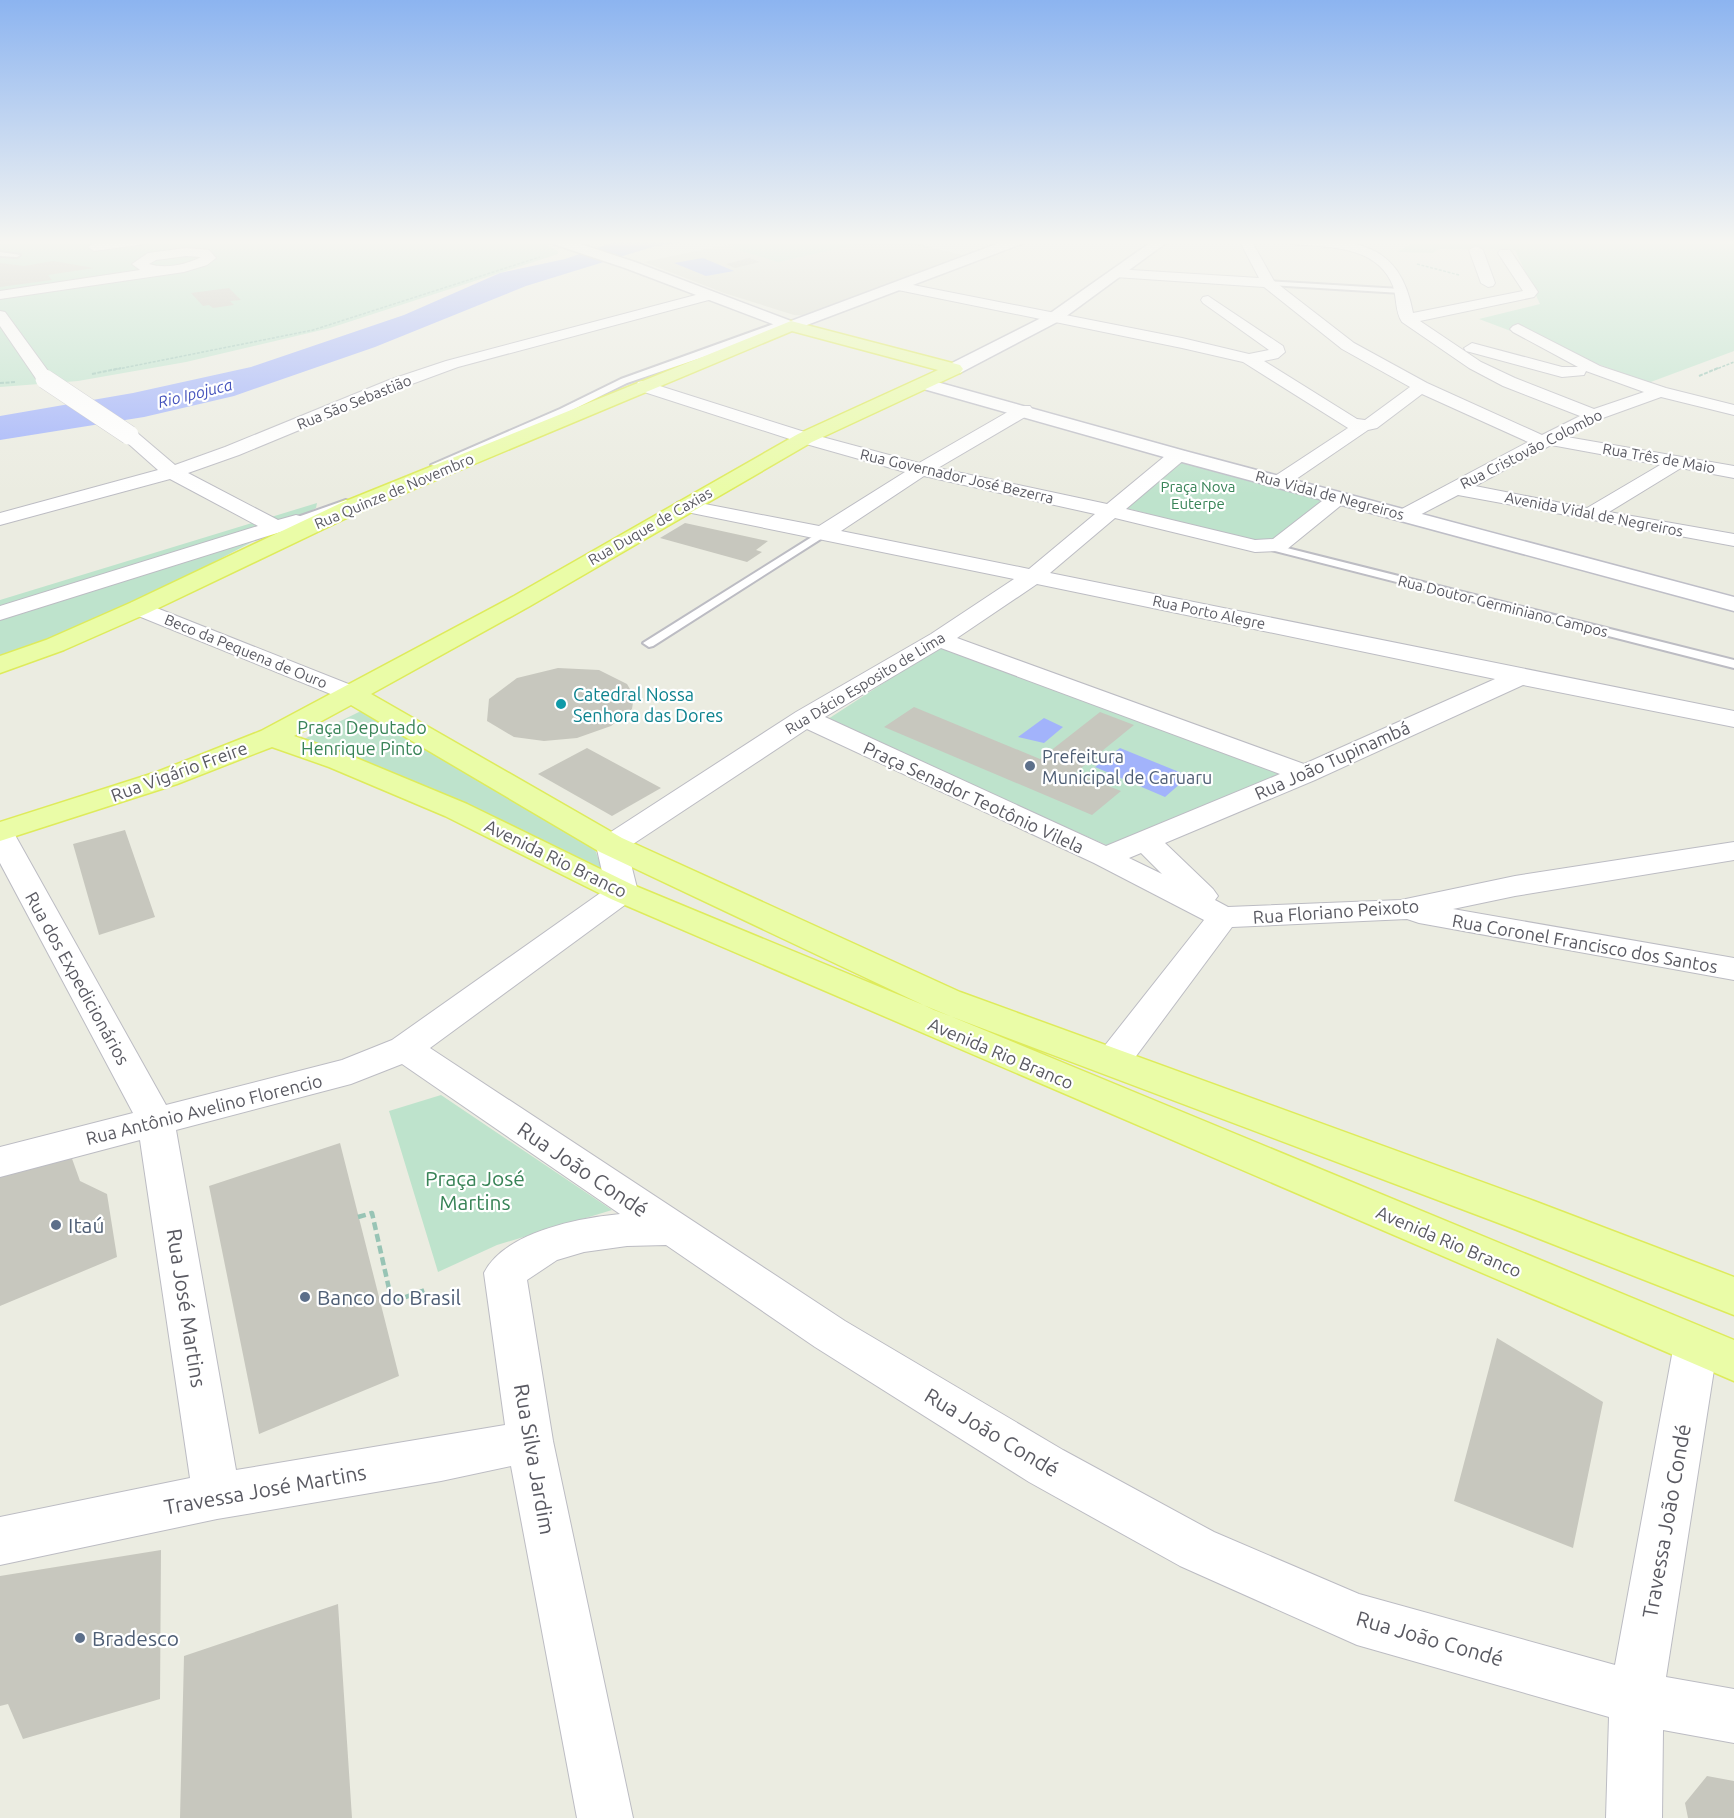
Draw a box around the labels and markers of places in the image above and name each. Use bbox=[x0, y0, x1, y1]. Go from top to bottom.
place label: Catedral Nossa Senhora das Dores bbox=[573, 684, 723, 725]
marker: Catedral Nossa Senhora das Dores bbox=[554, 697, 568, 711]
place label: Prefeitura Municipal de Caruaru bbox=[1042, 746, 1212, 787]
marker: Prefeitura Municipal de Caruaru bbox=[1023, 759, 1037, 773]
place label: Itaú bbox=[68, 1213, 104, 1237]
marker: Itaú bbox=[49, 1218, 63, 1232]
place label: Banco do Brasil bbox=[317, 1285, 461, 1309]
marker: Banco do Brasil bbox=[298, 1290, 312, 1304]
place label: Bradesco bbox=[92, 1626, 179, 1650]
marker: Bradesco bbox=[73, 1631, 87, 1645]

